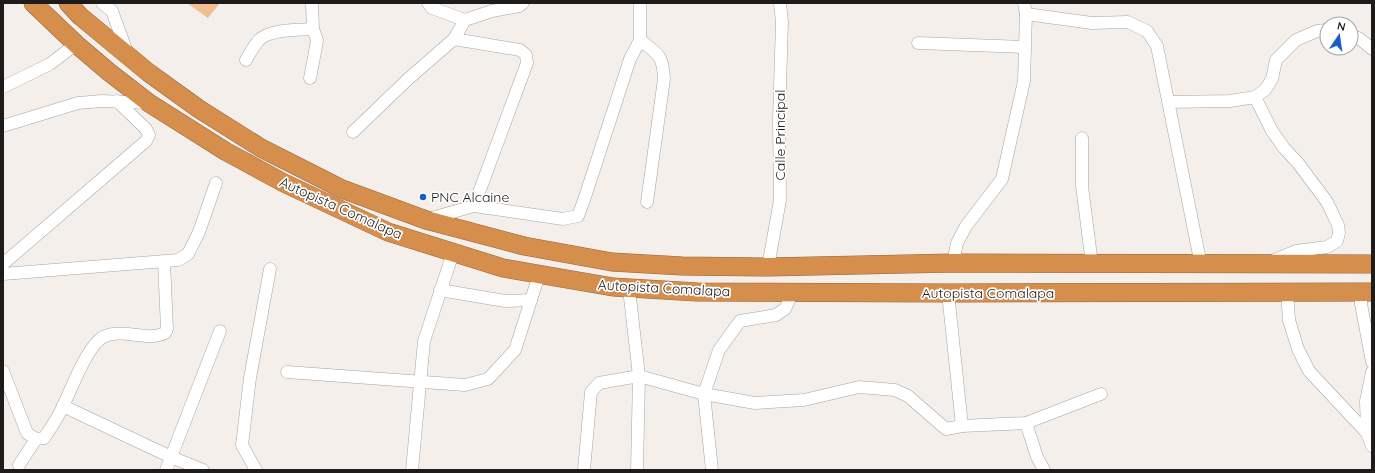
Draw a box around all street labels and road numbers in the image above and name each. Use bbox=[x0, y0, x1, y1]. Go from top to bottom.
street label: Calle Principal bbox=[771, 90, 789, 180]
street label: Autopista Comalapa bbox=[277, 173, 405, 243]
street label: Autopista Comalapa bbox=[597, 276, 731, 300]
street label: Autopista Comalapa bbox=[922, 284, 1054, 302]

